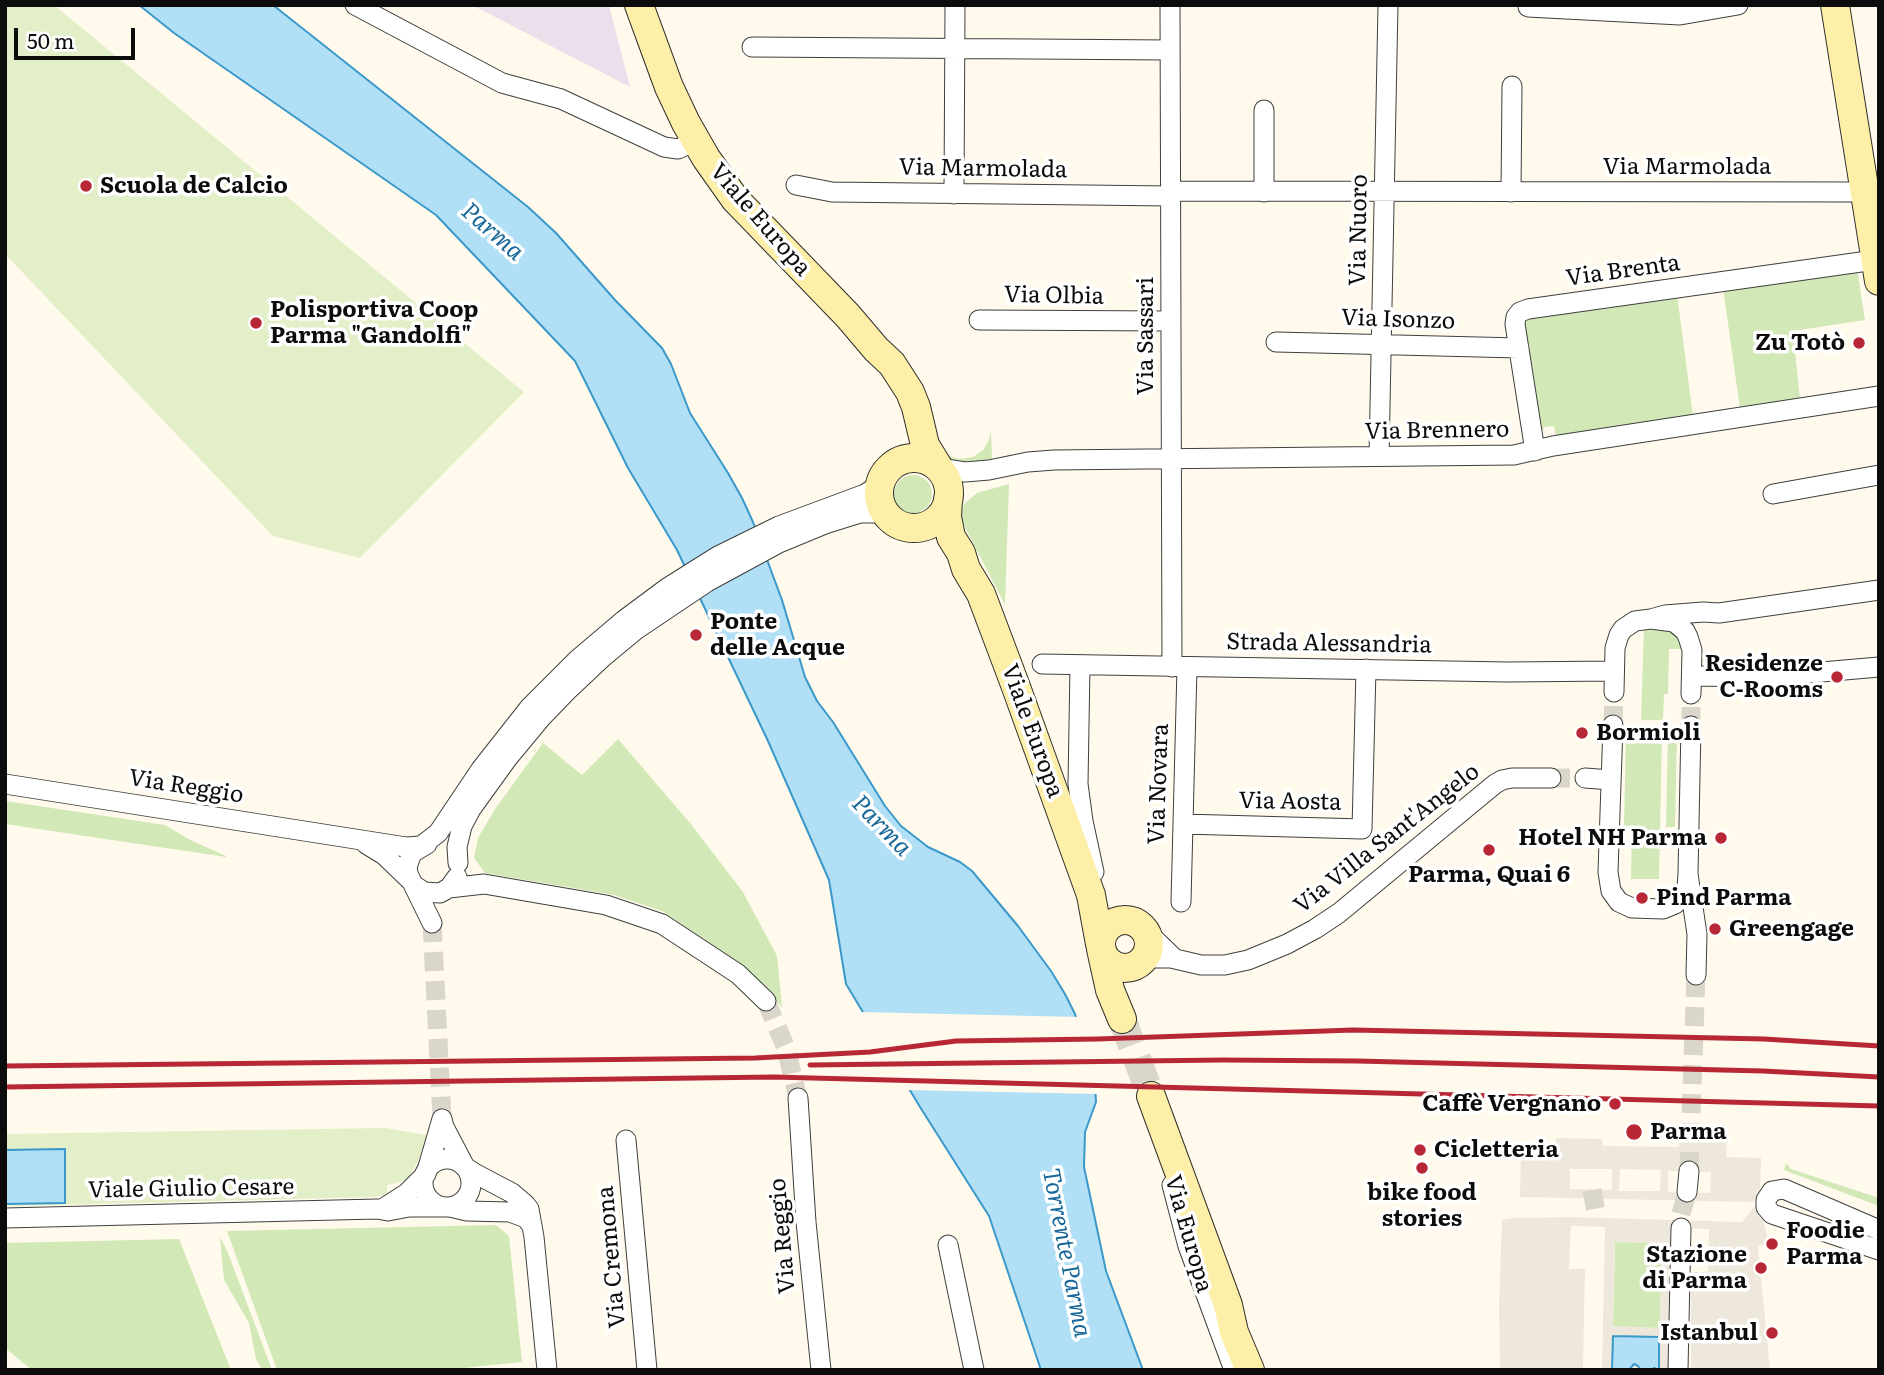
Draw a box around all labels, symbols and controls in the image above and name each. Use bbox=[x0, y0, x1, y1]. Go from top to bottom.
scale bar bbox=[18, 14, 138, 58]
text: 50 m bbox=[27, 24, 74, 55]
street label: Via Marmolada bbox=[1603, 153, 1771, 181]
street label: Via Marmolada bbox=[898, 154, 1068, 184]
street label: Viale Europa bbox=[704, 158, 816, 282]
place label: Scuola de Calcio bbox=[100, 172, 288, 200]
street label: Via Nuoro bbox=[1344, 174, 1374, 286]
marker: Scuola de Calcio bbox=[78, 178, 94, 194]
water label: Parma bbox=[455, 197, 529, 267]
street label: Via Brenta bbox=[1564, 249, 1682, 293]
street label: Via Sassari bbox=[1132, 277, 1160, 395]
street label: Via Olbia bbox=[1004, 281, 1104, 311]
place label: Polisportiva Coop Parma "Gandolfi" bbox=[270, 296, 478, 350]
street label: Via Isonzo bbox=[1340, 304, 1456, 336]
marker: Polisportiva Coop Parma "Gandolfi" bbox=[248, 315, 264, 331]
place label: Zu Totò bbox=[1755, 329, 1845, 357]
marker: Zu Totò bbox=[1851, 335, 1867, 351]
street label: Via Brennero bbox=[1364, 416, 1510, 446]
place label: Ponte delle Acque bbox=[710, 608, 845, 662]
marker: Ponte delle Acque bbox=[688, 627, 704, 643]
street label: Strada Alessandria bbox=[1226, 628, 1432, 660]
place label: Residenze C-Rooms bbox=[1705, 650, 1823, 704]
street label: Viale Europa bbox=[995, 660, 1069, 802]
marker: Residenze C-Rooms bbox=[1829, 669, 1845, 685]
place label: Bormioli bbox=[1596, 719, 1701, 747]
street label: Via Novara bbox=[1143, 723, 1175, 845]
marker: Bormioli bbox=[1574, 725, 1590, 741]
street label: Via Villa Sant'Angelo bbox=[1289, 758, 1485, 920]
street label: Via Reggio bbox=[127, 764, 245, 810]
street label: Via Aosta bbox=[1238, 787, 1342, 817]
water label: Parma bbox=[845, 790, 917, 862]
place label: Hotel NH Parma bbox=[1518, 824, 1707, 852]
marker: Hotel NH Parma bbox=[1713, 830, 1729, 846]
marker: Parma, Quai 6 bbox=[1481, 842, 1497, 858]
place label: Parma, Quai 6 bbox=[1408, 861, 1570, 889]
place label: Pind Parma bbox=[1656, 884, 1792, 912]
marker: Pind Parma bbox=[1634, 890, 1650, 906]
place label: Greengage bbox=[1729, 915, 1854, 943]
marker: Greengage bbox=[1707, 921, 1723, 937]
place label: Caffè Vergnano bbox=[1422, 1090, 1601, 1118]
marker: Caffè Vergnano bbox=[1607, 1096, 1623, 1112]
place label: Parma bbox=[1650, 1118, 1727, 1146]
marker: Parma bbox=[1624, 1122, 1644, 1142]
place label: Cicletteria bbox=[1434, 1136, 1559, 1164]
marker: Cicletteria bbox=[1412, 1142, 1428, 1158]
marker: bike food stories bbox=[1414, 1160, 1430, 1176]
water label: Torrente Parma bbox=[1036, 1166, 1096, 1340]
street label: Via Europa bbox=[1158, 1172, 1218, 1296]
street label: Viale Giulio Cesare bbox=[88, 1173, 294, 1205]
street label: Via Reggio bbox=[764, 1177, 802, 1295]
place label: bike food stories bbox=[1367, 1179, 1477, 1233]
street label: Via Cremona bbox=[592, 1185, 632, 1329]
place label: Foodie Parma bbox=[1786, 1217, 1865, 1271]
marker: Foodie Parma bbox=[1764, 1236, 1780, 1252]
place label: Stazione di Parma bbox=[1642, 1241, 1747, 1295]
marker: Stazione di Parma bbox=[1753, 1260, 1769, 1276]
place label: Istanbul bbox=[1660, 1319, 1758, 1347]
marker: Istanbul bbox=[1764, 1325, 1780, 1341]

